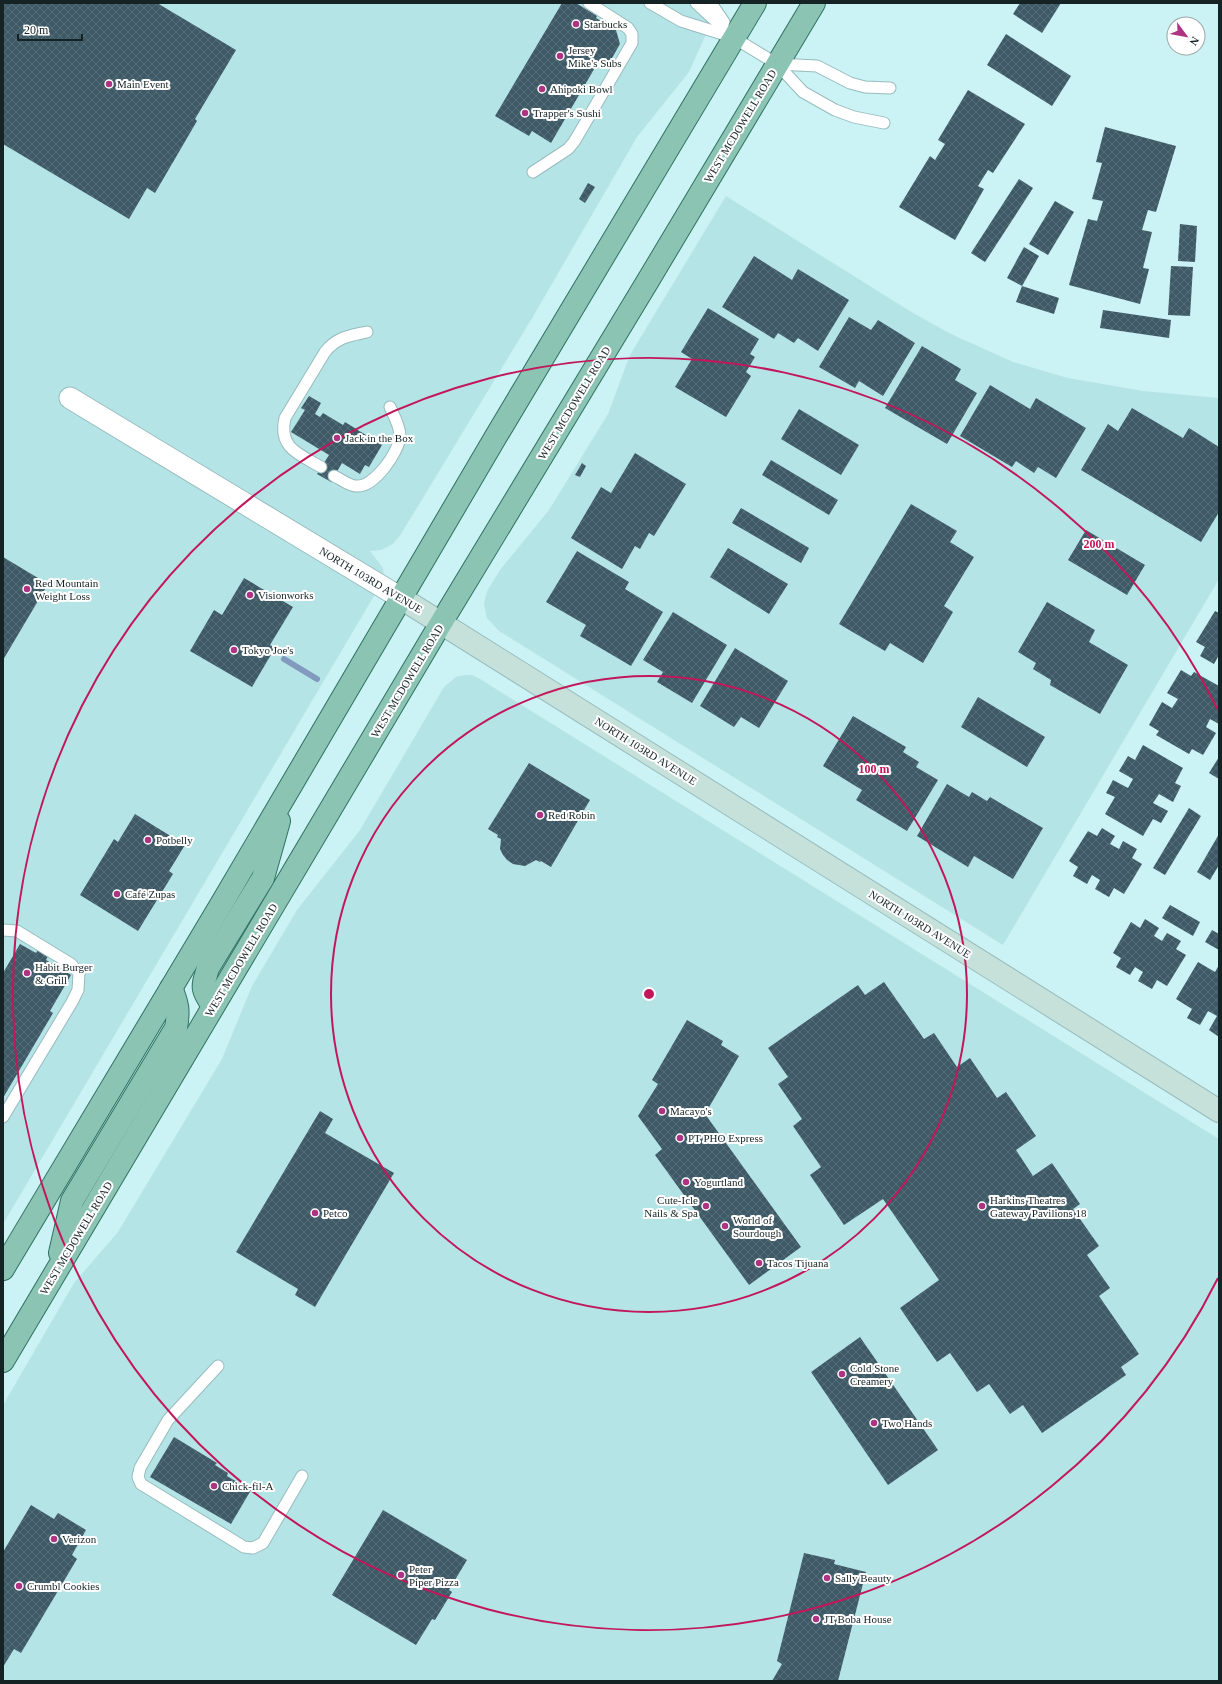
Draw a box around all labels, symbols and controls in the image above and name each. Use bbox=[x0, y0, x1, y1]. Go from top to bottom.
scale bar bbox=[18, 16, 82, 42]
north arrow bbox=[1166, 16, 1206, 56]
place label: Starbucks bbox=[584, 18, 627, 30]
marker: Starbucks bbox=[571, 19, 581, 29]
text: 20 m bbox=[24, 23, 49, 37]
text: N bbox=[1187, 35, 1202, 48]
place label: Jersey Mike's Subs bbox=[568, 44, 622, 69]
marker: Jersey Mike's Subs bbox=[555, 51, 565, 61]
street label: WEST MCDOWELL ROAD bbox=[701, 67, 779, 185]
place label: Main Event bbox=[117, 78, 169, 90]
marker: Main Event bbox=[104, 79, 114, 89]
place label: Ahipoki Bowl bbox=[550, 83, 613, 95]
marker: Ahipoki Bowl bbox=[537, 84, 547, 94]
place label: Trapper's Sushi bbox=[533, 107, 601, 119]
marker: Trapper's Sushi bbox=[520, 108, 530, 118]
street label: WEST MCDOWELL ROAD bbox=[535, 344, 613, 462]
place label: Jack in the Box bbox=[345, 432, 414, 444]
marker: Jack in the Box bbox=[332, 433, 342, 443]
text: 200 m bbox=[1084, 537, 1115, 551]
street label: NORTH 103RD AVENUE bbox=[317, 545, 425, 616]
place label: Red Mountain Weight Loss bbox=[35, 577, 99, 602]
marker: Red Mountain Weight Loss bbox=[22, 584, 32, 594]
place label: Visionworks bbox=[258, 589, 314, 601]
marker: Visionworks bbox=[245, 590, 255, 600]
street label: WEST MCDOWELL ROAD bbox=[368, 622, 446, 740]
place label: Tokyo Joe's bbox=[242, 644, 294, 656]
marker: Tokyo Joe's bbox=[229, 645, 239, 655]
street label: NORTH 103RD AVENUE bbox=[593, 715, 699, 787]
text: 100 m bbox=[859, 762, 890, 776]
place label: Red Robin bbox=[548, 809, 596, 821]
marker: Red Robin bbox=[535, 810, 545, 820]
place label: Potbelly bbox=[156, 834, 193, 846]
marker: Potbelly bbox=[143, 835, 153, 845]
place label: Café Zupas bbox=[125, 888, 175, 900]
street label: NORTH 103RD AVENUE bbox=[867, 888, 973, 960]
marker: Café Zupas bbox=[112, 889, 122, 899]
street label: WEST MCDOWELL ROAD bbox=[202, 901, 280, 1019]
place label: Habit Burger & Grill bbox=[35, 961, 93, 986]
marker: Habit Burger & Grill bbox=[22, 968, 32, 978]
centre of rings bbox=[642, 987, 656, 1001]
place label: Macayo's bbox=[670, 1105, 712, 1117]
marker: Macayo's bbox=[657, 1106, 667, 1116]
place label: PT PHO Express bbox=[688, 1132, 763, 1144]
marker: PT PHO Express bbox=[675, 1133, 685, 1143]
place label: Yogurtland bbox=[694, 1176, 744, 1188]
marker: Yogurtland bbox=[681, 1177, 691, 1187]
street label: WEST MCDOWELL ROAD bbox=[37, 1179, 115, 1297]
place label: Cute-Icle Nails & Spa bbox=[644, 1194, 698, 1219]
place label: Harkins Theatres Gateway Pavilions 18 bbox=[990, 1194, 1087, 1219]
marker: Cute-Icle Nails & Spa bbox=[701, 1201, 711, 1211]
marker: Harkins Theatres Gateway Pavilions 18 bbox=[977, 1201, 987, 1211]
place label: Petco bbox=[323, 1207, 348, 1219]
marker: Petco bbox=[310, 1208, 320, 1218]
place label: World of Sourdough bbox=[733, 1214, 782, 1239]
marker: World of Sourdough bbox=[720, 1221, 730, 1231]
place label: Tacos Tijuana bbox=[767, 1257, 828, 1269]
marker: Tacos Tijuana bbox=[754, 1258, 764, 1268]
place label: Cold Stone Creamery bbox=[850, 1362, 899, 1387]
marker: Cold Stone Creamery bbox=[837, 1369, 847, 1379]
place label: Two Hands bbox=[882, 1417, 932, 1429]
marker: Two Hands bbox=[869, 1418, 879, 1428]
place label: Chick-fil-A bbox=[222, 1480, 273, 1492]
marker: Chick-fil-A bbox=[209, 1481, 219, 1491]
place label: Verizon bbox=[62, 1533, 97, 1545]
marker: Verizon bbox=[49, 1534, 59, 1544]
place label: Peter Piper Pizza bbox=[409, 1563, 459, 1588]
marker: Peter Piper Pizza bbox=[396, 1570, 406, 1580]
place label: Sally Beauty bbox=[835, 1572, 892, 1584]
marker: Sally Beauty bbox=[822, 1573, 832, 1583]
place label: Crumbl Cookies bbox=[27, 1580, 99, 1592]
marker: Crumbl Cookies bbox=[14, 1581, 24, 1591]
place label: JT Boba House bbox=[824, 1613, 892, 1625]
marker: JT Boba House bbox=[811, 1614, 821, 1624]

